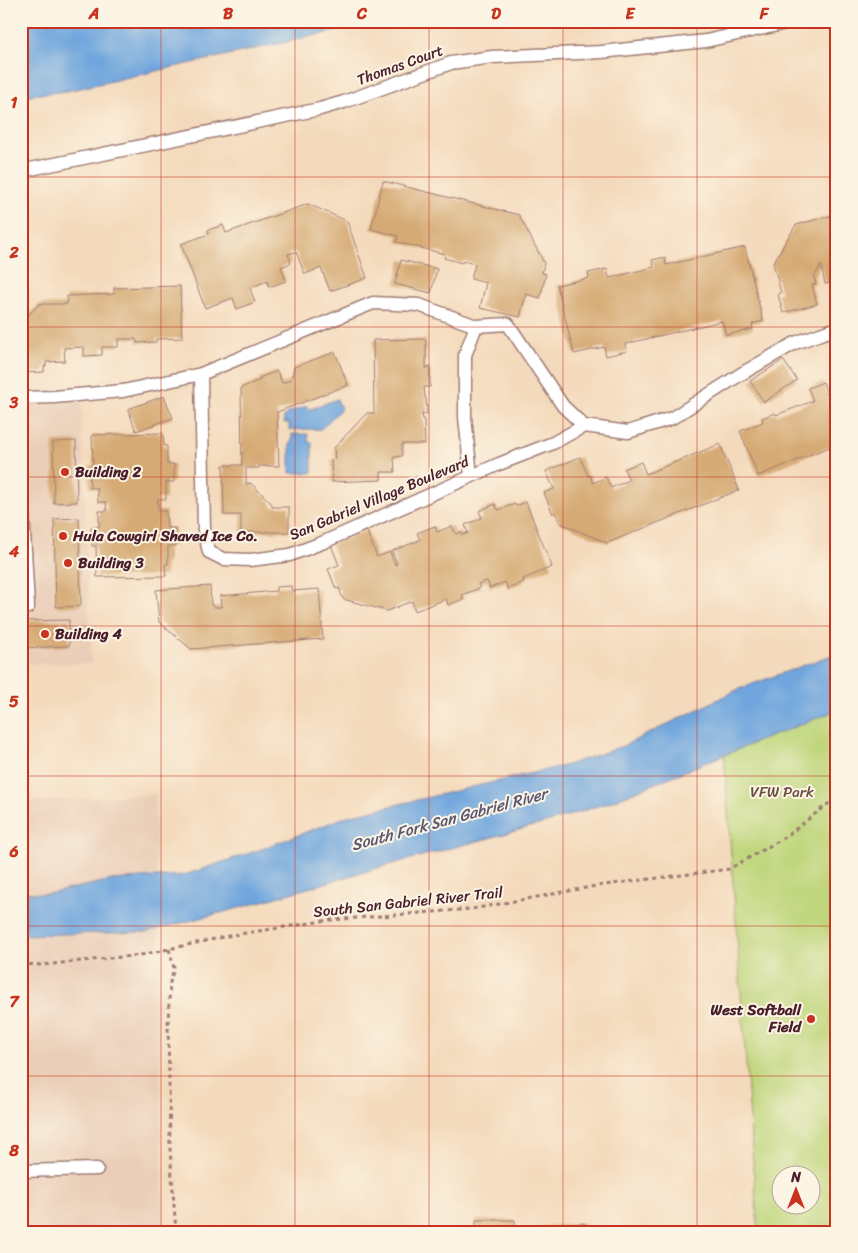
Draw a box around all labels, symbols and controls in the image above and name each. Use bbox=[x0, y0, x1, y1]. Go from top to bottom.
text: A bbox=[88, 0, 99, 28]
text: B bbox=[223, 0, 234, 28]
text: C bbox=[356, 0, 368, 28]
text: D bbox=[491, 0, 501, 28]
text: E bbox=[626, 0, 636, 28]
text: F bbox=[759, 0, 770, 28]
street label: Thomas Court bbox=[353, 37, 447, 93]
text: 1 bbox=[11, 88, 18, 117]
text: 2 bbox=[8, 238, 19, 267]
text: 3 bbox=[9, 388, 19, 417]
street label: San Gabriel Village Boulevard bbox=[285, 448, 474, 548]
place label: Building 2 bbox=[75, 459, 142, 485]
marker: Building 2 bbox=[59, 466, 71, 478]
place label: Hula Cowgirl Shaved Ice Co. bbox=[72, 523, 258, 549]
marker: Hula Cowgirl Shaved Ice Co. bbox=[57, 530, 69, 542]
text: 4 bbox=[8, 537, 19, 566]
place label: Building 3 bbox=[78, 550, 145, 576]
marker: Building 3 bbox=[62, 557, 74, 569]
place label: Building 4 bbox=[55, 621, 123, 647]
marker: Building 4 bbox=[39, 628, 51, 640]
text: 5 bbox=[9, 687, 19, 716]
water label: South Fork San Gabriel River bbox=[348, 778, 554, 859]
park label: VFW Park bbox=[750, 779, 814, 805]
text: 6 bbox=[8, 837, 19, 866]
street label: South San Gabriel River Trail bbox=[312, 879, 505, 925]
text: 7 bbox=[9, 987, 20, 1016]
place label: West Softball Field bbox=[711, 997, 802, 1040]
marker: West Softball Field bbox=[805, 1013, 817, 1025]
text: 8 bbox=[8, 1136, 19, 1165]
text: N bbox=[790, 1165, 801, 1190]
north arrow bbox=[770, 1166, 820, 1216]

